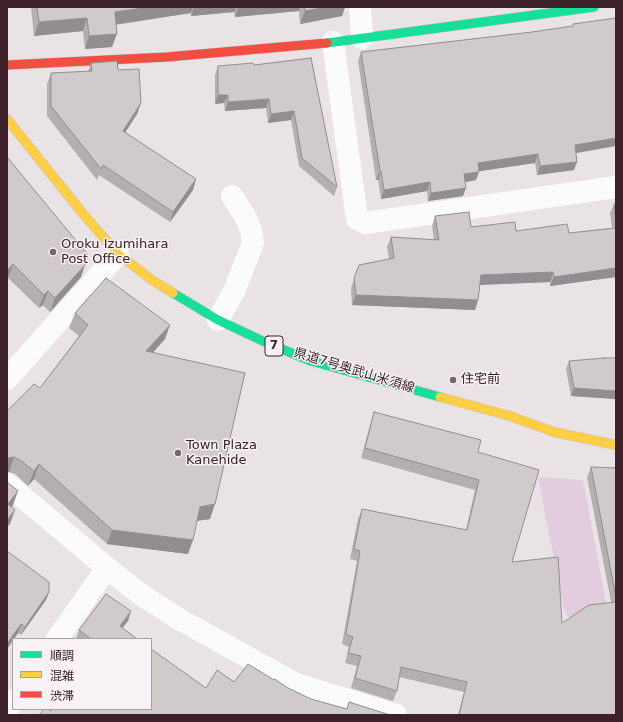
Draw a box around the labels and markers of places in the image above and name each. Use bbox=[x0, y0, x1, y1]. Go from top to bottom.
place label: Oroku Izumihara Post Office bbox=[61, 237, 168, 268]
marker: Oroku Izumihara Post Office bbox=[48, 247, 58, 257]
place label: 住宅前 bbox=[461, 372, 500, 388]
marker: 住宅前 bbox=[448, 375, 458, 385]
place label: Town Plaza Kanehide bbox=[186, 438, 257, 469]
marker: Town Plaza Kanehide bbox=[173, 448, 183, 458]

